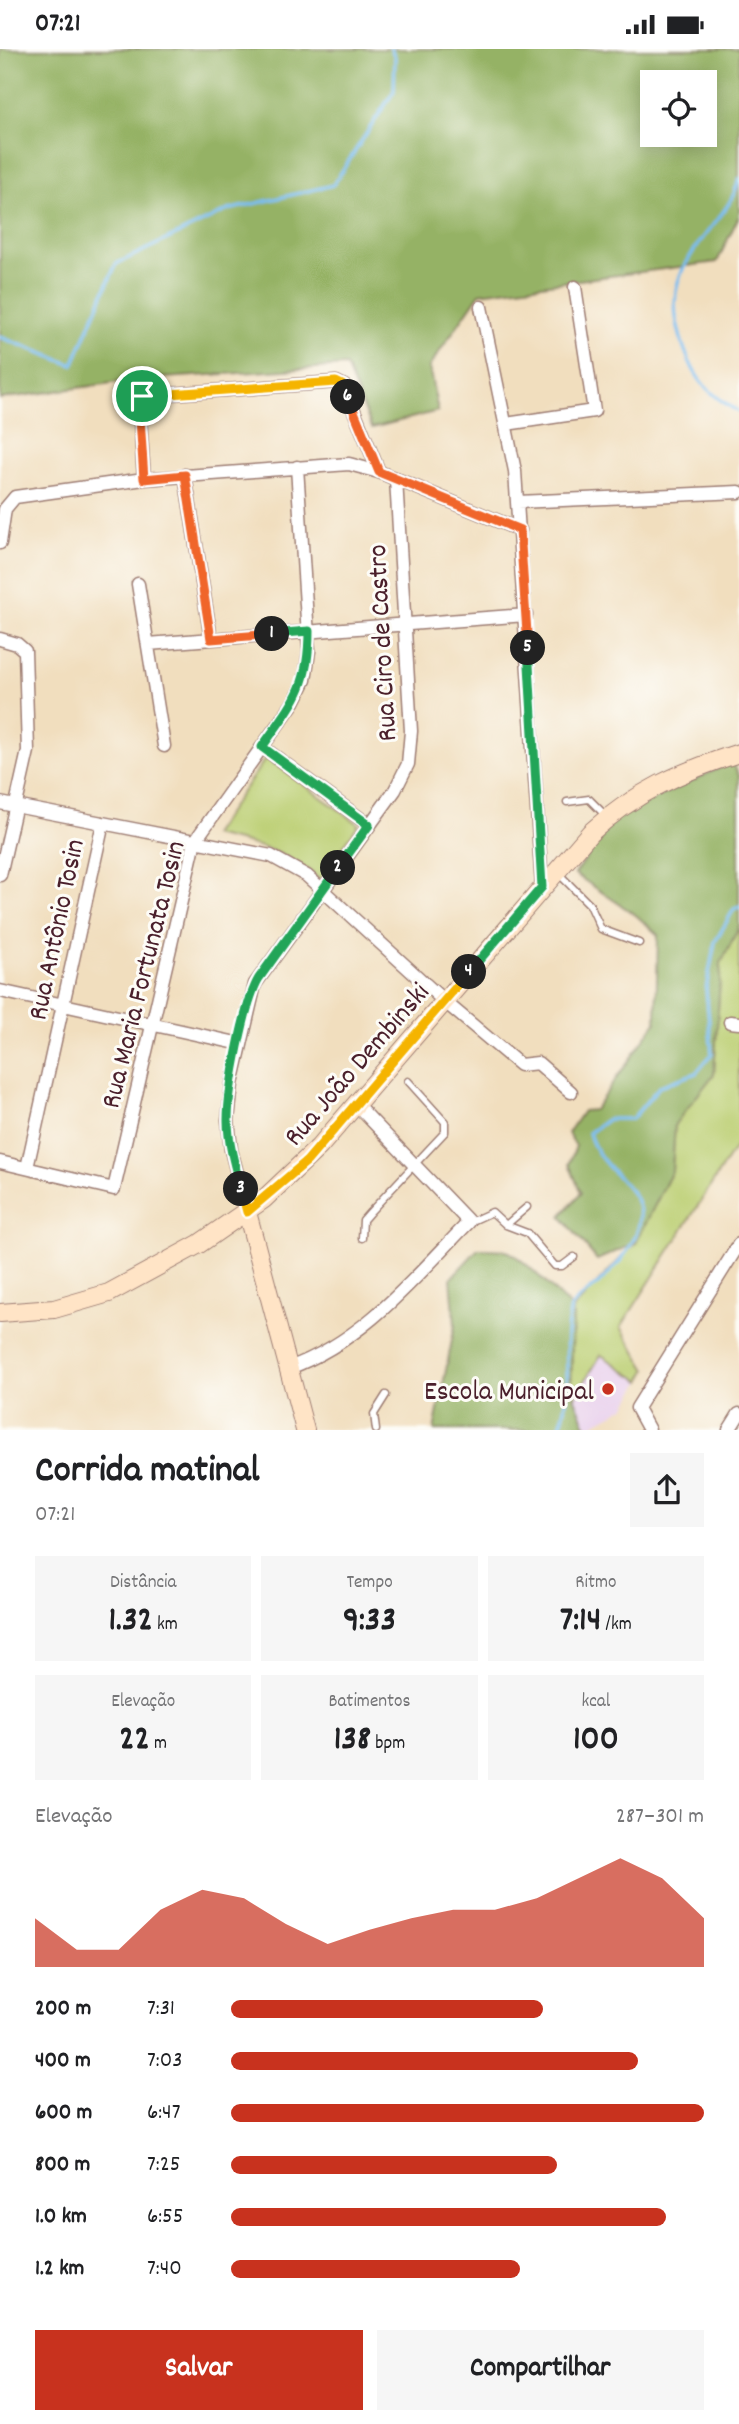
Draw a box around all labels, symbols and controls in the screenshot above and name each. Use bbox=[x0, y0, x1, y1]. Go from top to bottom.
text: 07:21 bbox=[35, 6, 81, 43]
map controls bbox=[640, 70, 717, 147]
button: locate bbox=[640, 70, 717, 147]
pin bbox=[112, 366, 172, 426]
icon: arrive bbox=[123, 377, 161, 415]
pin: 6 bbox=[330, 379, 366, 415]
text: 6 bbox=[343, 383, 352, 410]
street label: Rua Ciro de Castro bbox=[360, 543, 410, 742]
pin: 1 bbox=[254, 617, 290, 651]
text: 1 bbox=[269, 620, 274, 647]
pin: 5 bbox=[510, 631, 546, 665]
text: 5 bbox=[523, 634, 532, 661]
street label: Rua Antônio Tosin bbox=[20, 836, 98, 1024]
street label: Rua Maria Fortunata Tosin bbox=[93, 837, 198, 1113]
pin: 2 bbox=[320, 851, 356, 885]
text: 2 bbox=[333, 854, 342, 881]
pin: 4 bbox=[452, 955, 486, 989]
text: 4 bbox=[465, 958, 472, 985]
street label: Rua João Dembinski bbox=[276, 976, 441, 1157]
pin: 3 bbox=[224, 1171, 258, 1207]
text: 3 bbox=[236, 1175, 245, 1202]
place label: Escola Municipal bbox=[424, 1374, 594, 1414]
marker: Escola Municipal bbox=[600, 1381, 616, 1397]
text: Corrida matinal bbox=[35, 1445, 260, 1500]
button: share bbox=[630, 1453, 704, 1527]
text: 07:21 bbox=[35, 1499, 75, 1532]
text: Distância bbox=[110, 1570, 176, 1597]
text: Tempo bbox=[346, 1570, 393, 1597]
text: Ritmo bbox=[575, 1570, 616, 1597]
text: 1.32 bbox=[108, 1597, 153, 1647]
text: 9:33 bbox=[343, 1597, 396, 1647]
text: 7:14 bbox=[560, 1597, 601, 1647]
text: km bbox=[153, 1612, 178, 1639]
text: /km bbox=[601, 1612, 632, 1639]
text: Elevação bbox=[111, 1689, 175, 1716]
text: Batimentos bbox=[328, 1689, 411, 1716]
text: kcal bbox=[581, 1689, 610, 1716]
text: 22 bbox=[119, 1716, 150, 1766]
text: 138 bbox=[334, 1716, 371, 1766]
text: 100 bbox=[573, 1716, 619, 1766]
text: m bbox=[150, 1731, 167, 1758]
text: bpm bbox=[371, 1731, 405, 1758]
text: Elevação bbox=[35, 1801, 112, 1834]
text: 287–301 m bbox=[616, 1801, 704, 1834]
text: 200 m bbox=[35, 1993, 91, 2026]
text: 7:31 bbox=[147, 1993, 175, 2026]
text: 400 m bbox=[35, 2045, 91, 2078]
text: 7:03 bbox=[147, 2045, 182, 2078]
text: 600 m bbox=[35, 2097, 92, 2130]
text: 6:47 bbox=[147, 2097, 180, 2130]
text: 800 m bbox=[35, 2149, 90, 2182]
text: 7:25 bbox=[147, 2149, 180, 2182]
text: 1.0 km bbox=[35, 2201, 87, 2234]
text: 6:55 bbox=[147, 2201, 183, 2234]
text: 1.2 km bbox=[35, 2253, 84, 2286]
text: 7:40 bbox=[147, 2253, 182, 2286]
button: Salvar bbox=[35, 2330, 363, 2410]
button: Compartilhar bbox=[377, 2330, 704, 2410]

